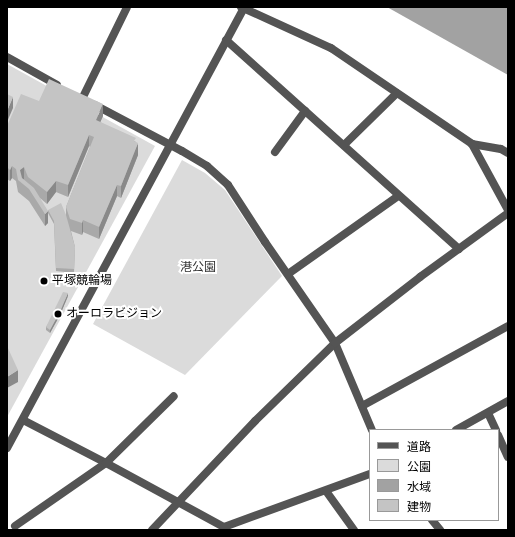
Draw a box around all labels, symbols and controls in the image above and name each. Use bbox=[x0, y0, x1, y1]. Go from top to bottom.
park label: 港公園 bbox=[180, 261, 216, 275]
place label: 平塚競輪場 bbox=[52, 274, 112, 288]
marker: 平塚競輪場 bbox=[39, 276, 49, 286]
place label: オーロラビジョン bbox=[66, 307, 162, 321]
marker: オーロラビジョン bbox=[53, 309, 63, 319]
legend bbox=[369, 429, 499, 521]
text: 道路 bbox=[407, 440, 431, 454]
text: 公園 bbox=[407, 460, 431, 474]
text: 水域 bbox=[407, 480, 431, 494]
text: 建物 bbox=[407, 500, 431, 514]

